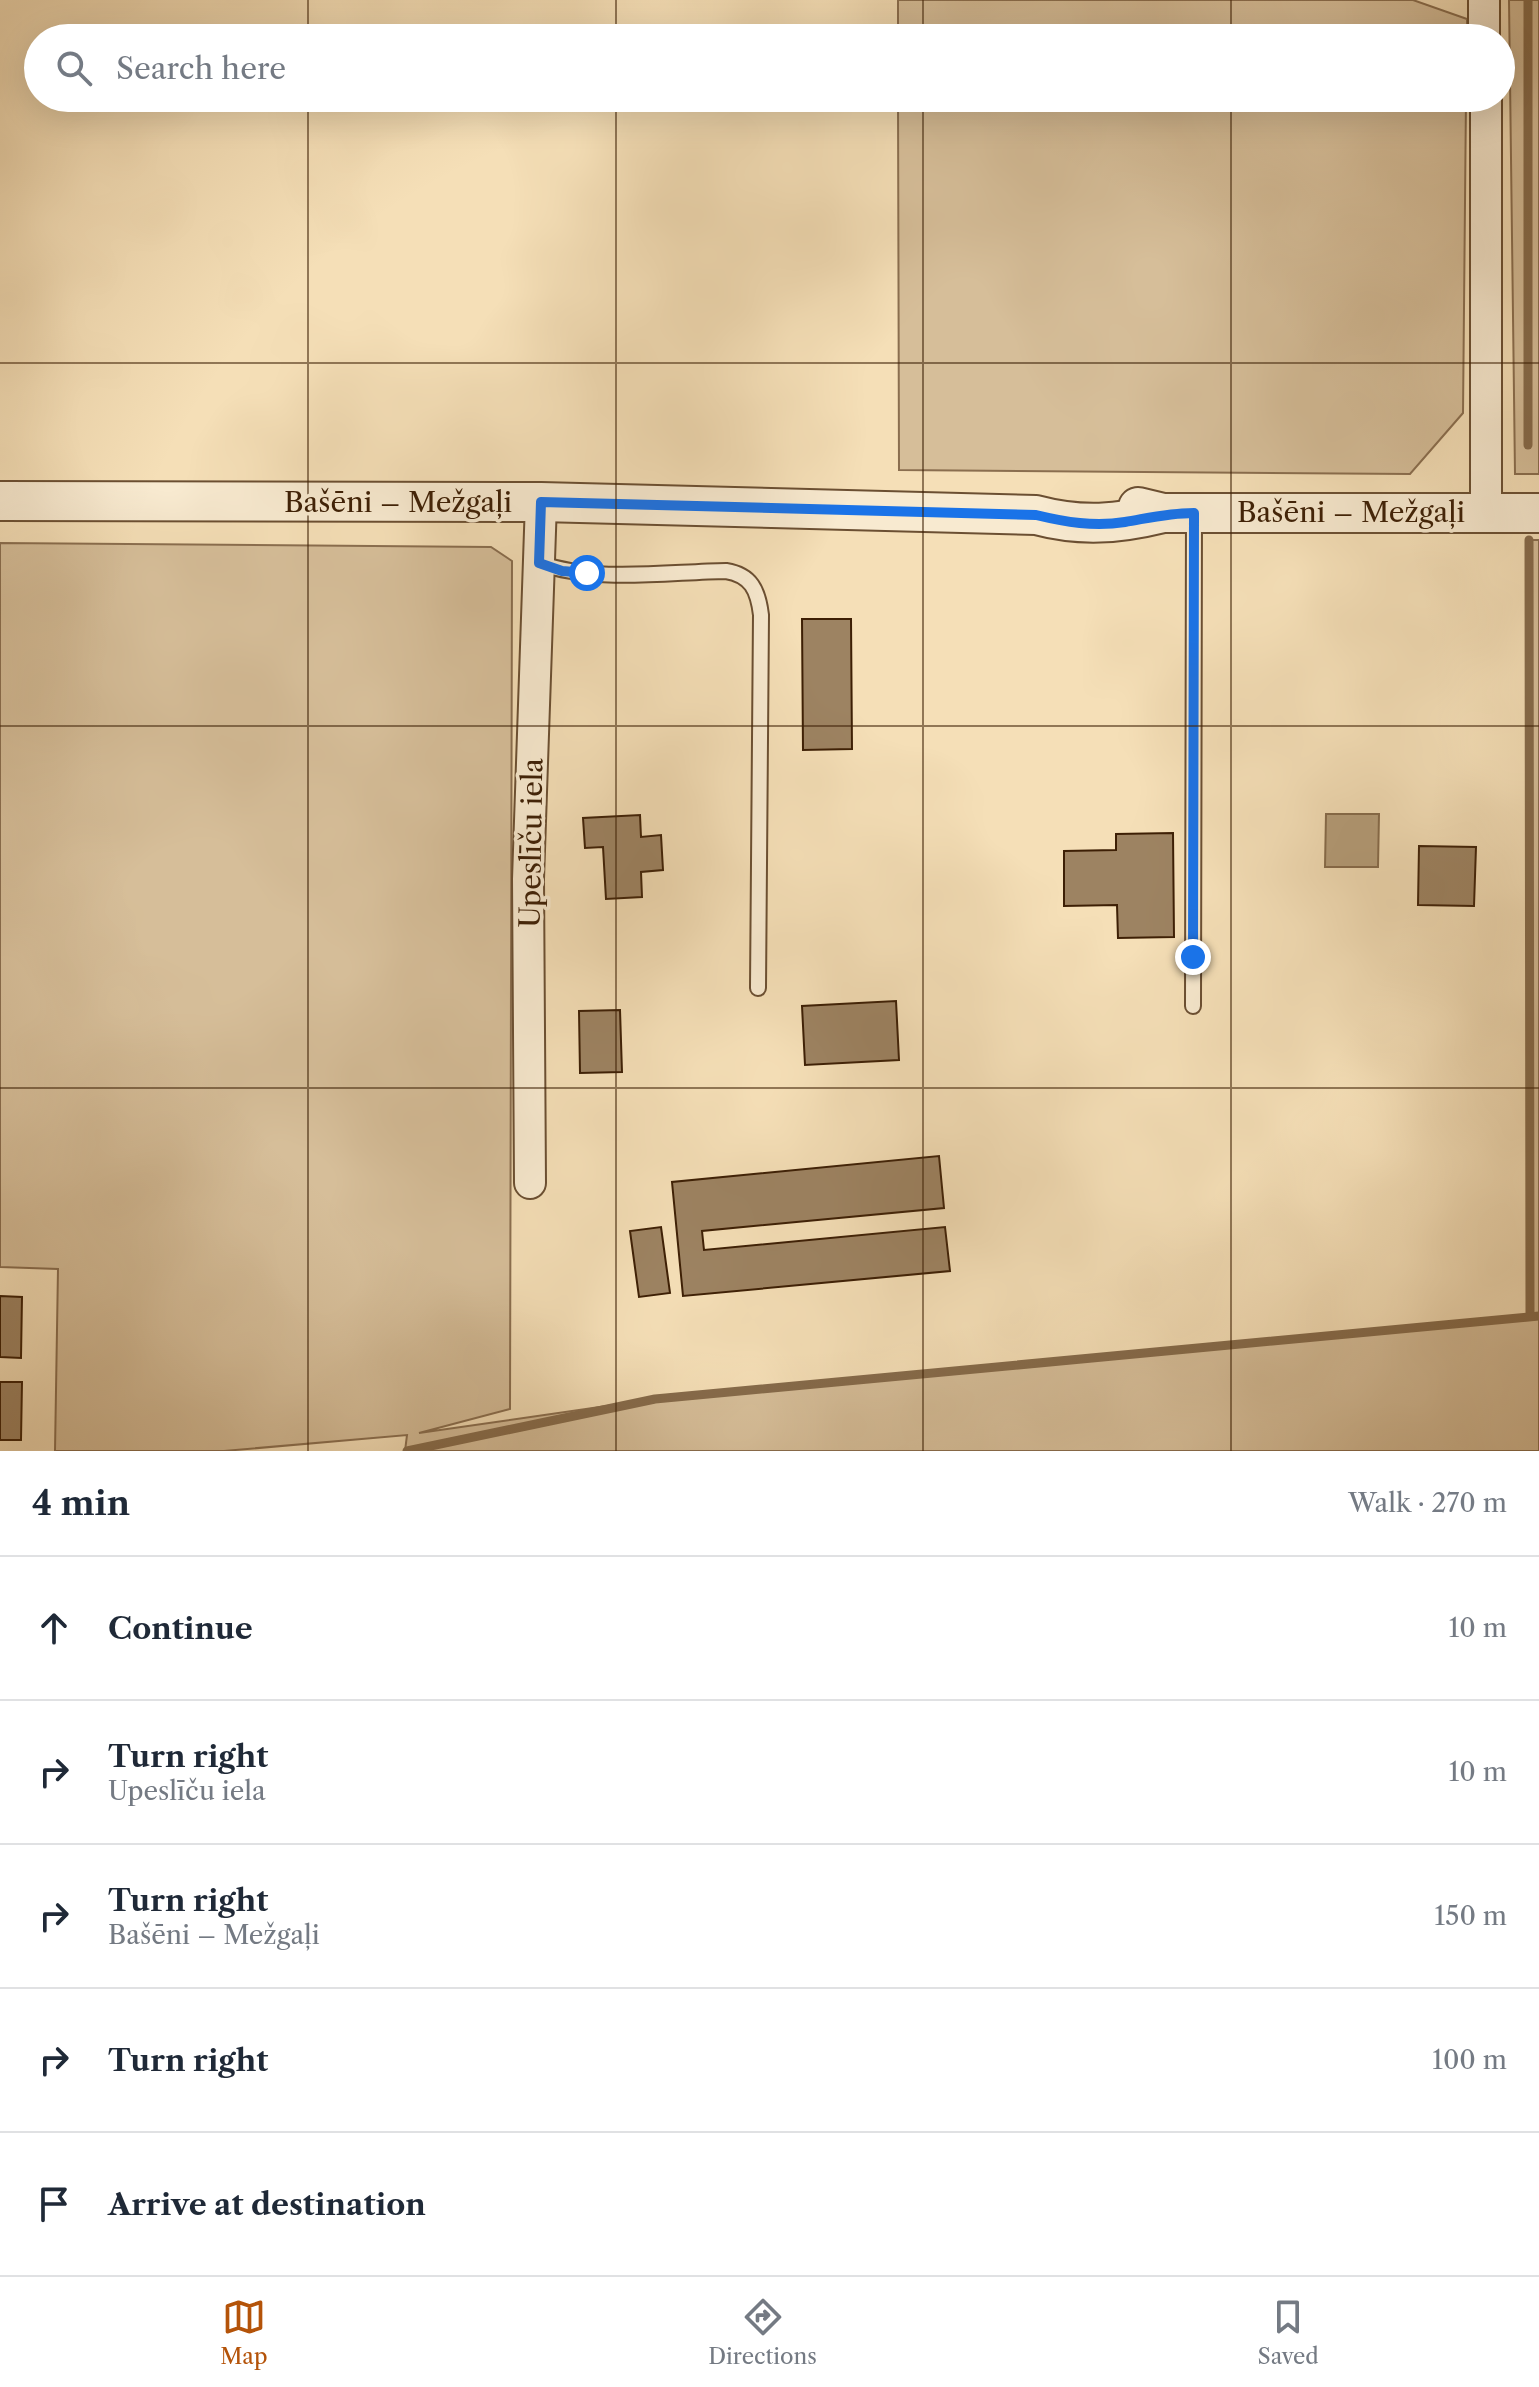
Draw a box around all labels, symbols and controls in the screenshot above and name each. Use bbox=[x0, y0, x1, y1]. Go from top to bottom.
search box bbox=[24, 24, 1515, 112]
icon: search bbox=[52, 46, 96, 90]
text: Search here bbox=[116, 50, 286, 87]
street label: Bašēni – Mežgaļi bbox=[284, 485, 512, 520]
street label: Bašēni – Mežgaļi bbox=[1237, 495, 1465, 530]
route start bbox=[569, 555, 605, 591]
street label: Upeslīču iela bbox=[513, 758, 549, 928]
route end bbox=[1175, 939, 1211, 975]
text: 4 min bbox=[32, 1482, 130, 1524]
text: Walk · 270 m bbox=[1348, 1487, 1507, 1519]
icon: ahead bbox=[32, 1606, 76, 1650]
text: Continue bbox=[108, 1610, 253, 1647]
text: 10 m bbox=[1448, 1612, 1507, 1644]
text: Turn right bbox=[108, 1738, 268, 1775]
icon: right bbox=[32, 1750, 76, 1794]
text: 10 m bbox=[1448, 1756, 1507, 1788]
text: Upeslīču iela bbox=[108, 1775, 266, 1807]
text: Turn right bbox=[108, 1882, 268, 1919]
icon: right bbox=[32, 1894, 76, 1938]
text: 150 m bbox=[1434, 1900, 1507, 1932]
text: Bašēni – Mežgaļi bbox=[108, 1919, 320, 1951]
icon: right bbox=[32, 2038, 76, 2082]
text: Turn right bbox=[108, 2042, 268, 2079]
text: 100 m bbox=[1432, 2044, 1507, 2076]
icon: arrive bbox=[32, 2182, 76, 2226]
text: Arrive at destination bbox=[108, 2186, 426, 2223]
tab: Map bbox=[220, 2295, 268, 2370]
tab: Directions bbox=[708, 2295, 817, 2370]
tab: Saved bbox=[1258, 2295, 1319, 2370]

